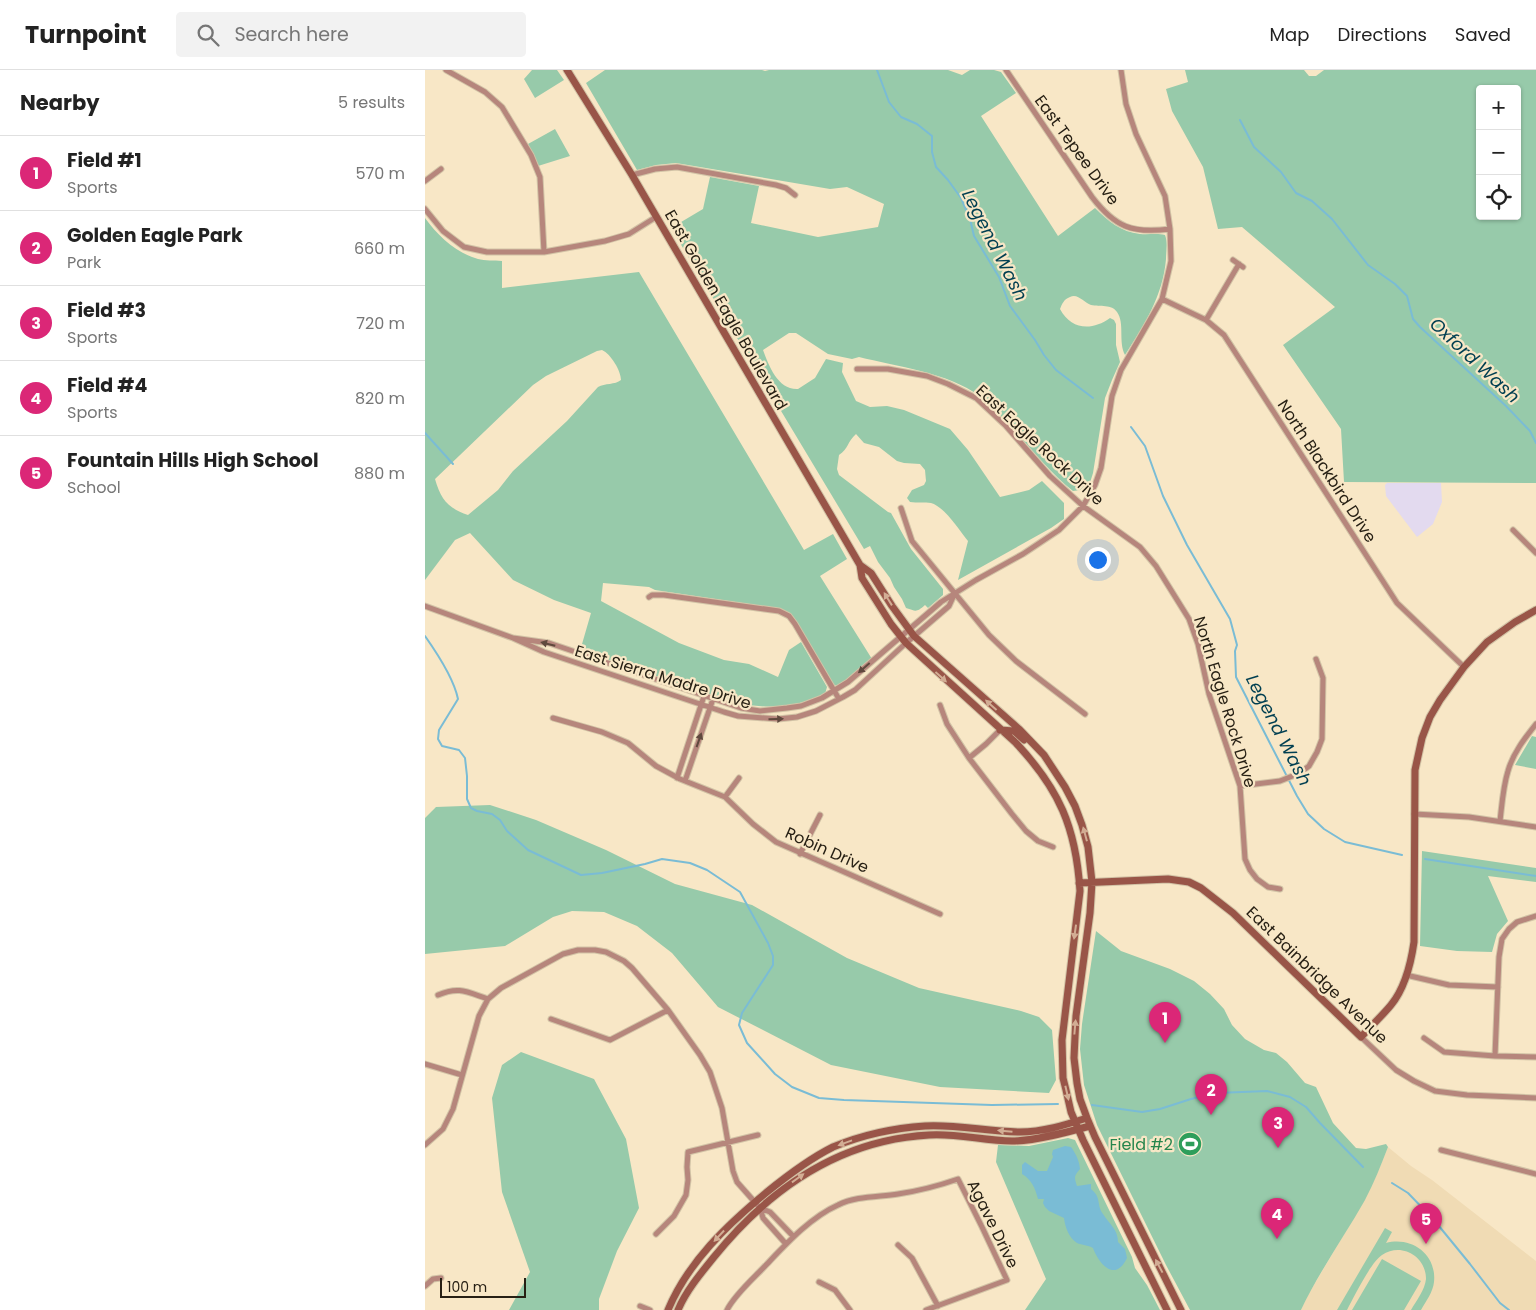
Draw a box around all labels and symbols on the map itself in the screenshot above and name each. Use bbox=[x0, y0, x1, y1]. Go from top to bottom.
street label: East Tepee Drive bbox=[1029, 90, 1125, 210]
water label: Legend Wash bbox=[956, 185, 1034, 305]
street label: East Golden Eagle Boulevard bbox=[659, 206, 793, 414]
water label: Oxford Wash bbox=[1424, 312, 1526, 408]
street label: East Eagle Rock Drive bbox=[971, 379, 1109, 511]
street label: North Blackbird Drive bbox=[1272, 395, 1382, 547]
your location bbox=[1085, 547, 1111, 573]
one-way arrow bbox=[883, 593, 893, 606]
street label: North Eagle Rock Drive bbox=[1188, 613, 1262, 791]
street label: East Sierra Madre Drive bbox=[572, 639, 754, 715]
one-way arrow bbox=[541, 640, 556, 648]
one-way arrow bbox=[858, 663, 871, 674]
water label: Legend Wash bbox=[1240, 670, 1318, 790]
one-way arrow bbox=[935, 671, 948, 682]
one-way arrow bbox=[986, 699, 998, 711]
one-way arrow bbox=[768, 715, 784, 723]
one-way arrow bbox=[695, 732, 703, 747]
street label: Robin Drive bbox=[782, 821, 873, 879]
one-way arrow bbox=[1080, 827, 1088, 842]
street label: East Bainbridge Avenue bbox=[1241, 901, 1393, 1049]
one-way arrow bbox=[1071, 924, 1079, 940]
pin: 1 bbox=[1149, 1002, 1181, 1043]
one-way arrow bbox=[1071, 1018, 1079, 1034]
pin: 2 bbox=[1195, 1074, 1227, 1115]
one-way arrow bbox=[1063, 1085, 1071, 1100]
pin: 3 bbox=[1262, 1107, 1294, 1148]
one-way arrow bbox=[996, 1127, 1012, 1135]
sports icon: Field #2 bbox=[1177, 1131, 1203, 1157]
place label: Field #2 bbox=[1109, 1133, 1173, 1156]
one-way arrow bbox=[837, 1140, 852, 1147]
one-way arrow bbox=[792, 1174, 805, 1184]
street label: Agave Drive bbox=[962, 1176, 1024, 1272]
pin: 4 bbox=[1261, 1198, 1293, 1239]
pin: 5 bbox=[1410, 1203, 1442, 1244]
one-way arrow bbox=[713, 1230, 725, 1242]
one-way arrow bbox=[1155, 1259, 1163, 1274]
scale bar bbox=[440, 1275, 526, 1298]

